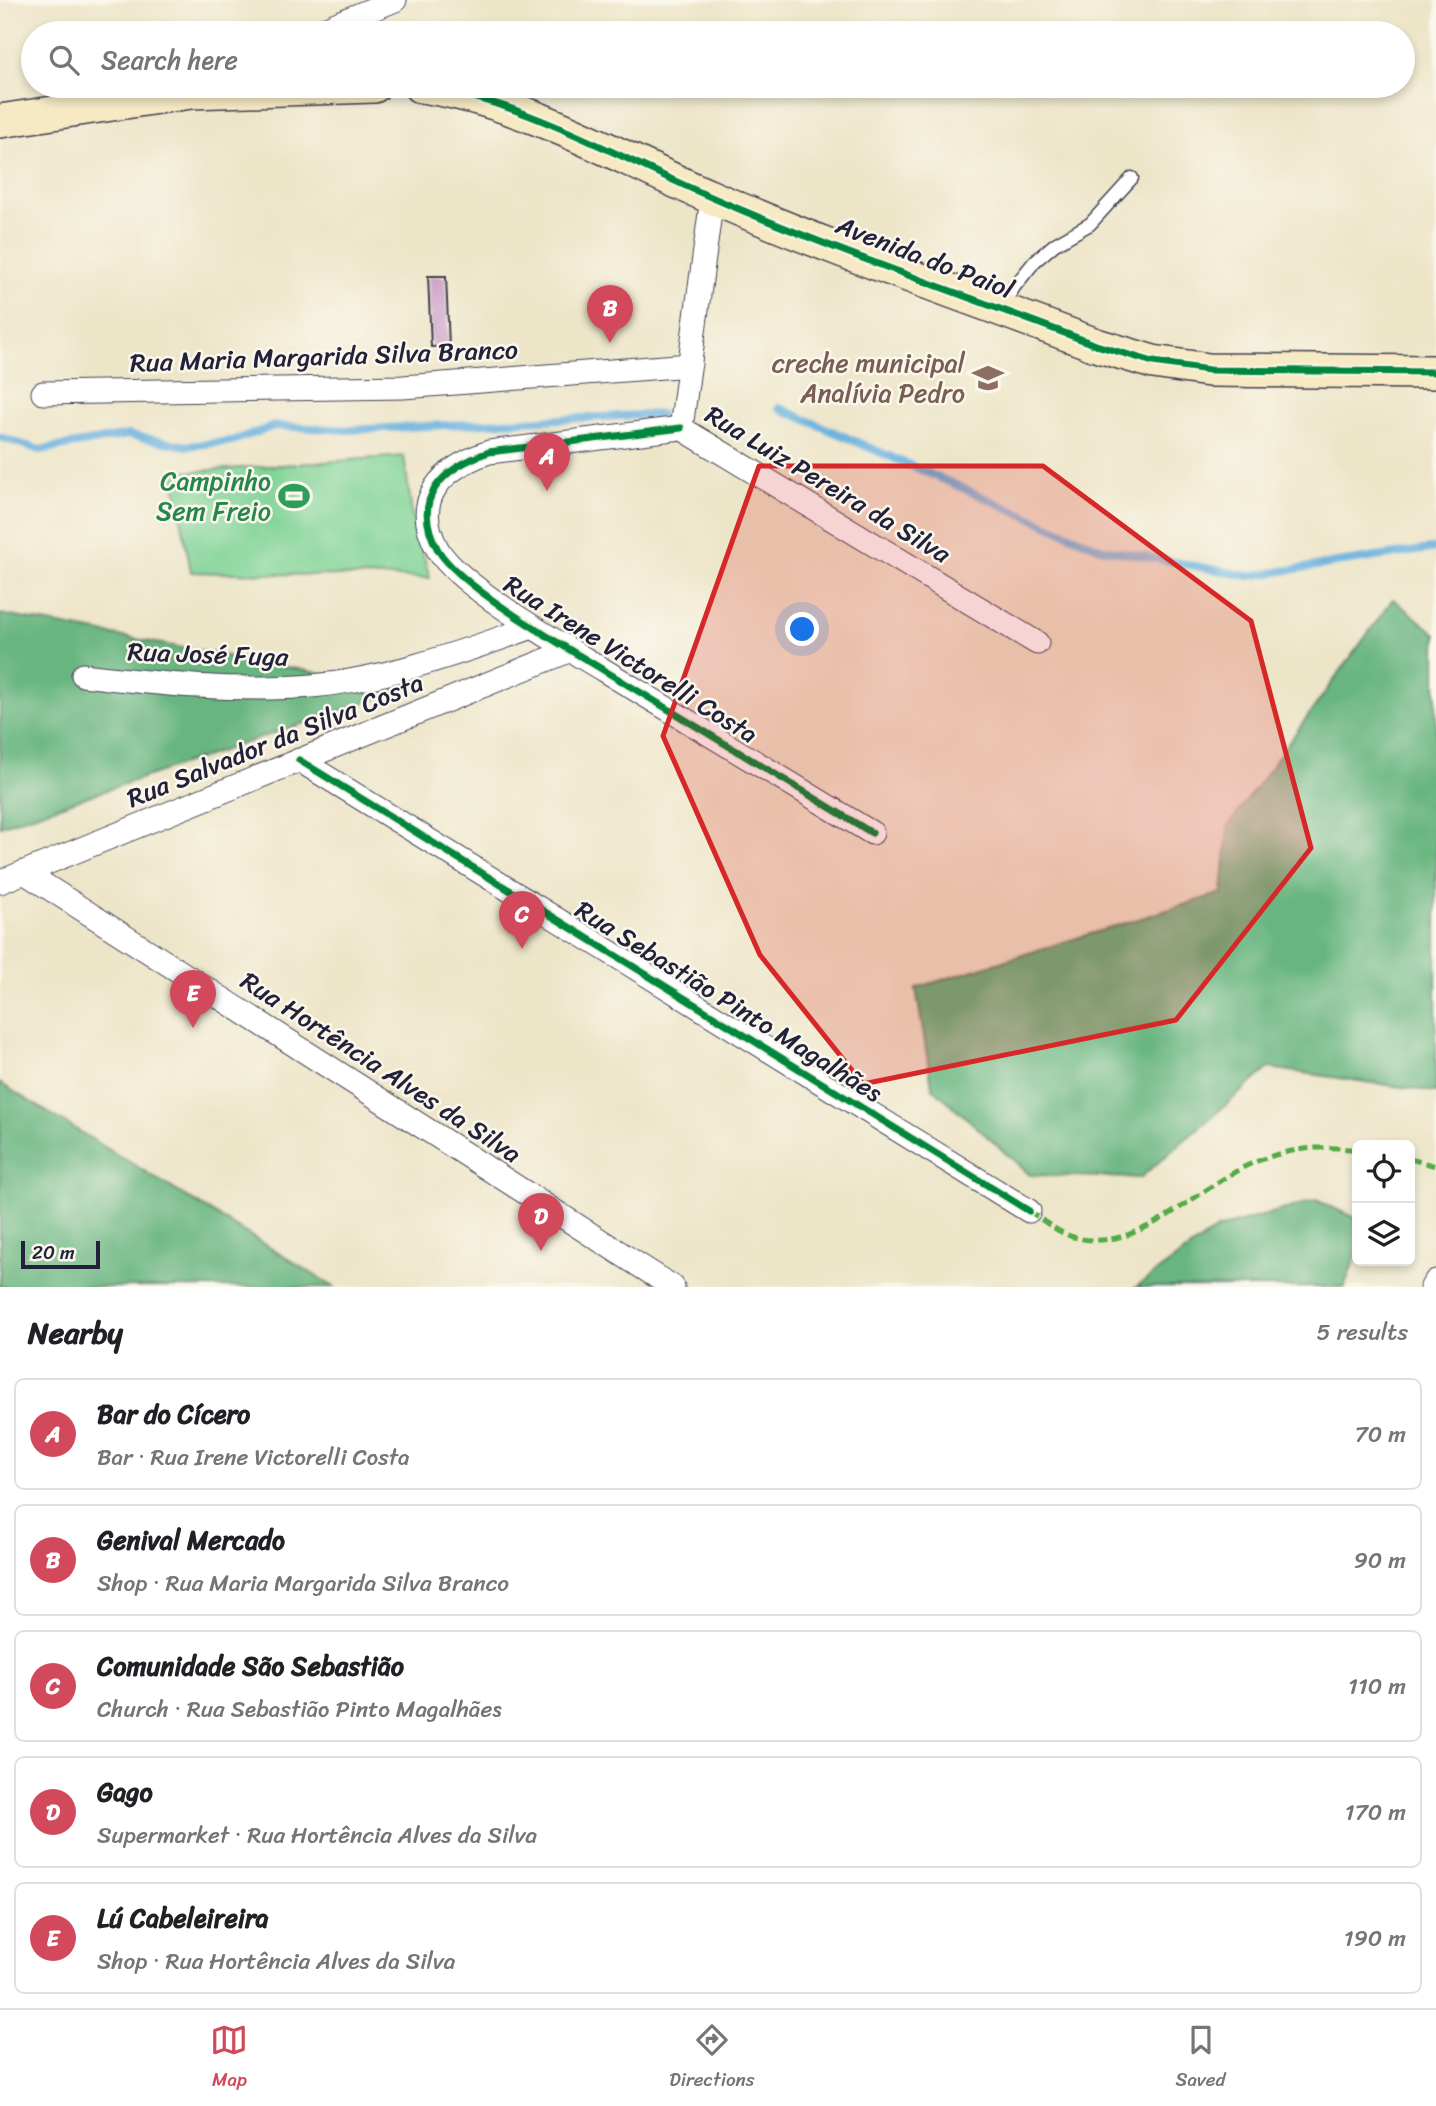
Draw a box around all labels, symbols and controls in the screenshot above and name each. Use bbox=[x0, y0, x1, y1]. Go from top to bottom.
search box bbox=[21, 21, 1415, 98]
text: Search here bbox=[101, 37, 238, 83]
icon: search bbox=[45, 41, 83, 79]
street label: Avenida do Paiol bbox=[828, 202, 1021, 312]
pin: B bbox=[587, 285, 633, 343]
street label: Rua Maria Margarida Silva Branco bbox=[129, 326, 519, 386]
place label: creche municipal Analívia Pedro bbox=[772, 340, 966, 416]
school or university icon: creche municipal Analívia Pedro bbox=[971, 361, 1005, 395]
street label: Rua Luiz Pereira da Silva bbox=[696, 392, 961, 576]
pin: A bbox=[524, 433, 570, 491]
place label: Campinho Sem Freio bbox=[156, 458, 271, 534]
sports icon: Campinho Sem Freio bbox=[277, 479, 311, 513]
street label: Rua Irene Victorelli Costa bbox=[495, 562, 767, 756]
your location bbox=[785, 612, 819, 646]
street label: Rua José Fuga bbox=[127, 628, 290, 680]
street label: Rua Salvador da Silva Costa bbox=[120, 659, 430, 821]
street label: Rua Sebastião Pinto Magalhães bbox=[566, 887, 892, 1115]
pin: C bbox=[499, 891, 545, 949]
street label: Rua Hortência Alves da Silva bbox=[231, 958, 531, 1176]
pin: E bbox=[170, 970, 216, 1028]
map controls bbox=[1352, 1140, 1415, 1266]
button: locate bbox=[1352, 1140, 1415, 1203]
pin: D bbox=[518, 1193, 564, 1251]
button: layers bbox=[1352, 1203, 1415, 1266]
text: 20 m bbox=[32, 1236, 75, 1269]
scale bar bbox=[21, 1238, 100, 1270]
text: Nearby bbox=[28, 1306, 123, 1360]
text: 5 results bbox=[1317, 1312, 1408, 1353]
text: Bar do Cícero bbox=[97, 1391, 250, 1437]
text: A bbox=[45, 1414, 61, 1455]
text: 70 m bbox=[1355, 1414, 1406, 1455]
text: Bar · Rua Irene Victorelli Costa bbox=[97, 1437, 410, 1478]
text: Genival Mercado bbox=[97, 1517, 285, 1563]
text: B bbox=[46, 1540, 60, 1581]
text: 90 m bbox=[1354, 1540, 1406, 1581]
text: Shop · Rua Maria Margarida Silva Branco bbox=[97, 1563, 509, 1604]
text: Comunidade São Sebastião bbox=[97, 1643, 404, 1689]
text: C bbox=[46, 1666, 60, 1707]
text: 110 m bbox=[1348, 1666, 1406, 1707]
text: Church · Rua Sebastião Pinto Magalhães bbox=[97, 1689, 502, 1730]
text: Gago bbox=[97, 1769, 153, 1815]
text: D bbox=[46, 1792, 60, 1833]
text: 170 m bbox=[1345, 1792, 1406, 1833]
text: Supermarket · Rua Hortência Alves da Silva bbox=[97, 1815, 537, 1856]
text: Lú Cabeleireira bbox=[97, 1895, 269, 1941]
text: E bbox=[47, 1918, 59, 1959]
text: 190 m bbox=[1344, 1918, 1406, 1959]
text: Shop · Rua Hortência Alves da Silva bbox=[97, 1941, 455, 1982]
tab: Map bbox=[210, 2021, 248, 2096]
tab: Directions bbox=[669, 2021, 755, 2096]
tab: Saved bbox=[1175, 2021, 1226, 2096]

